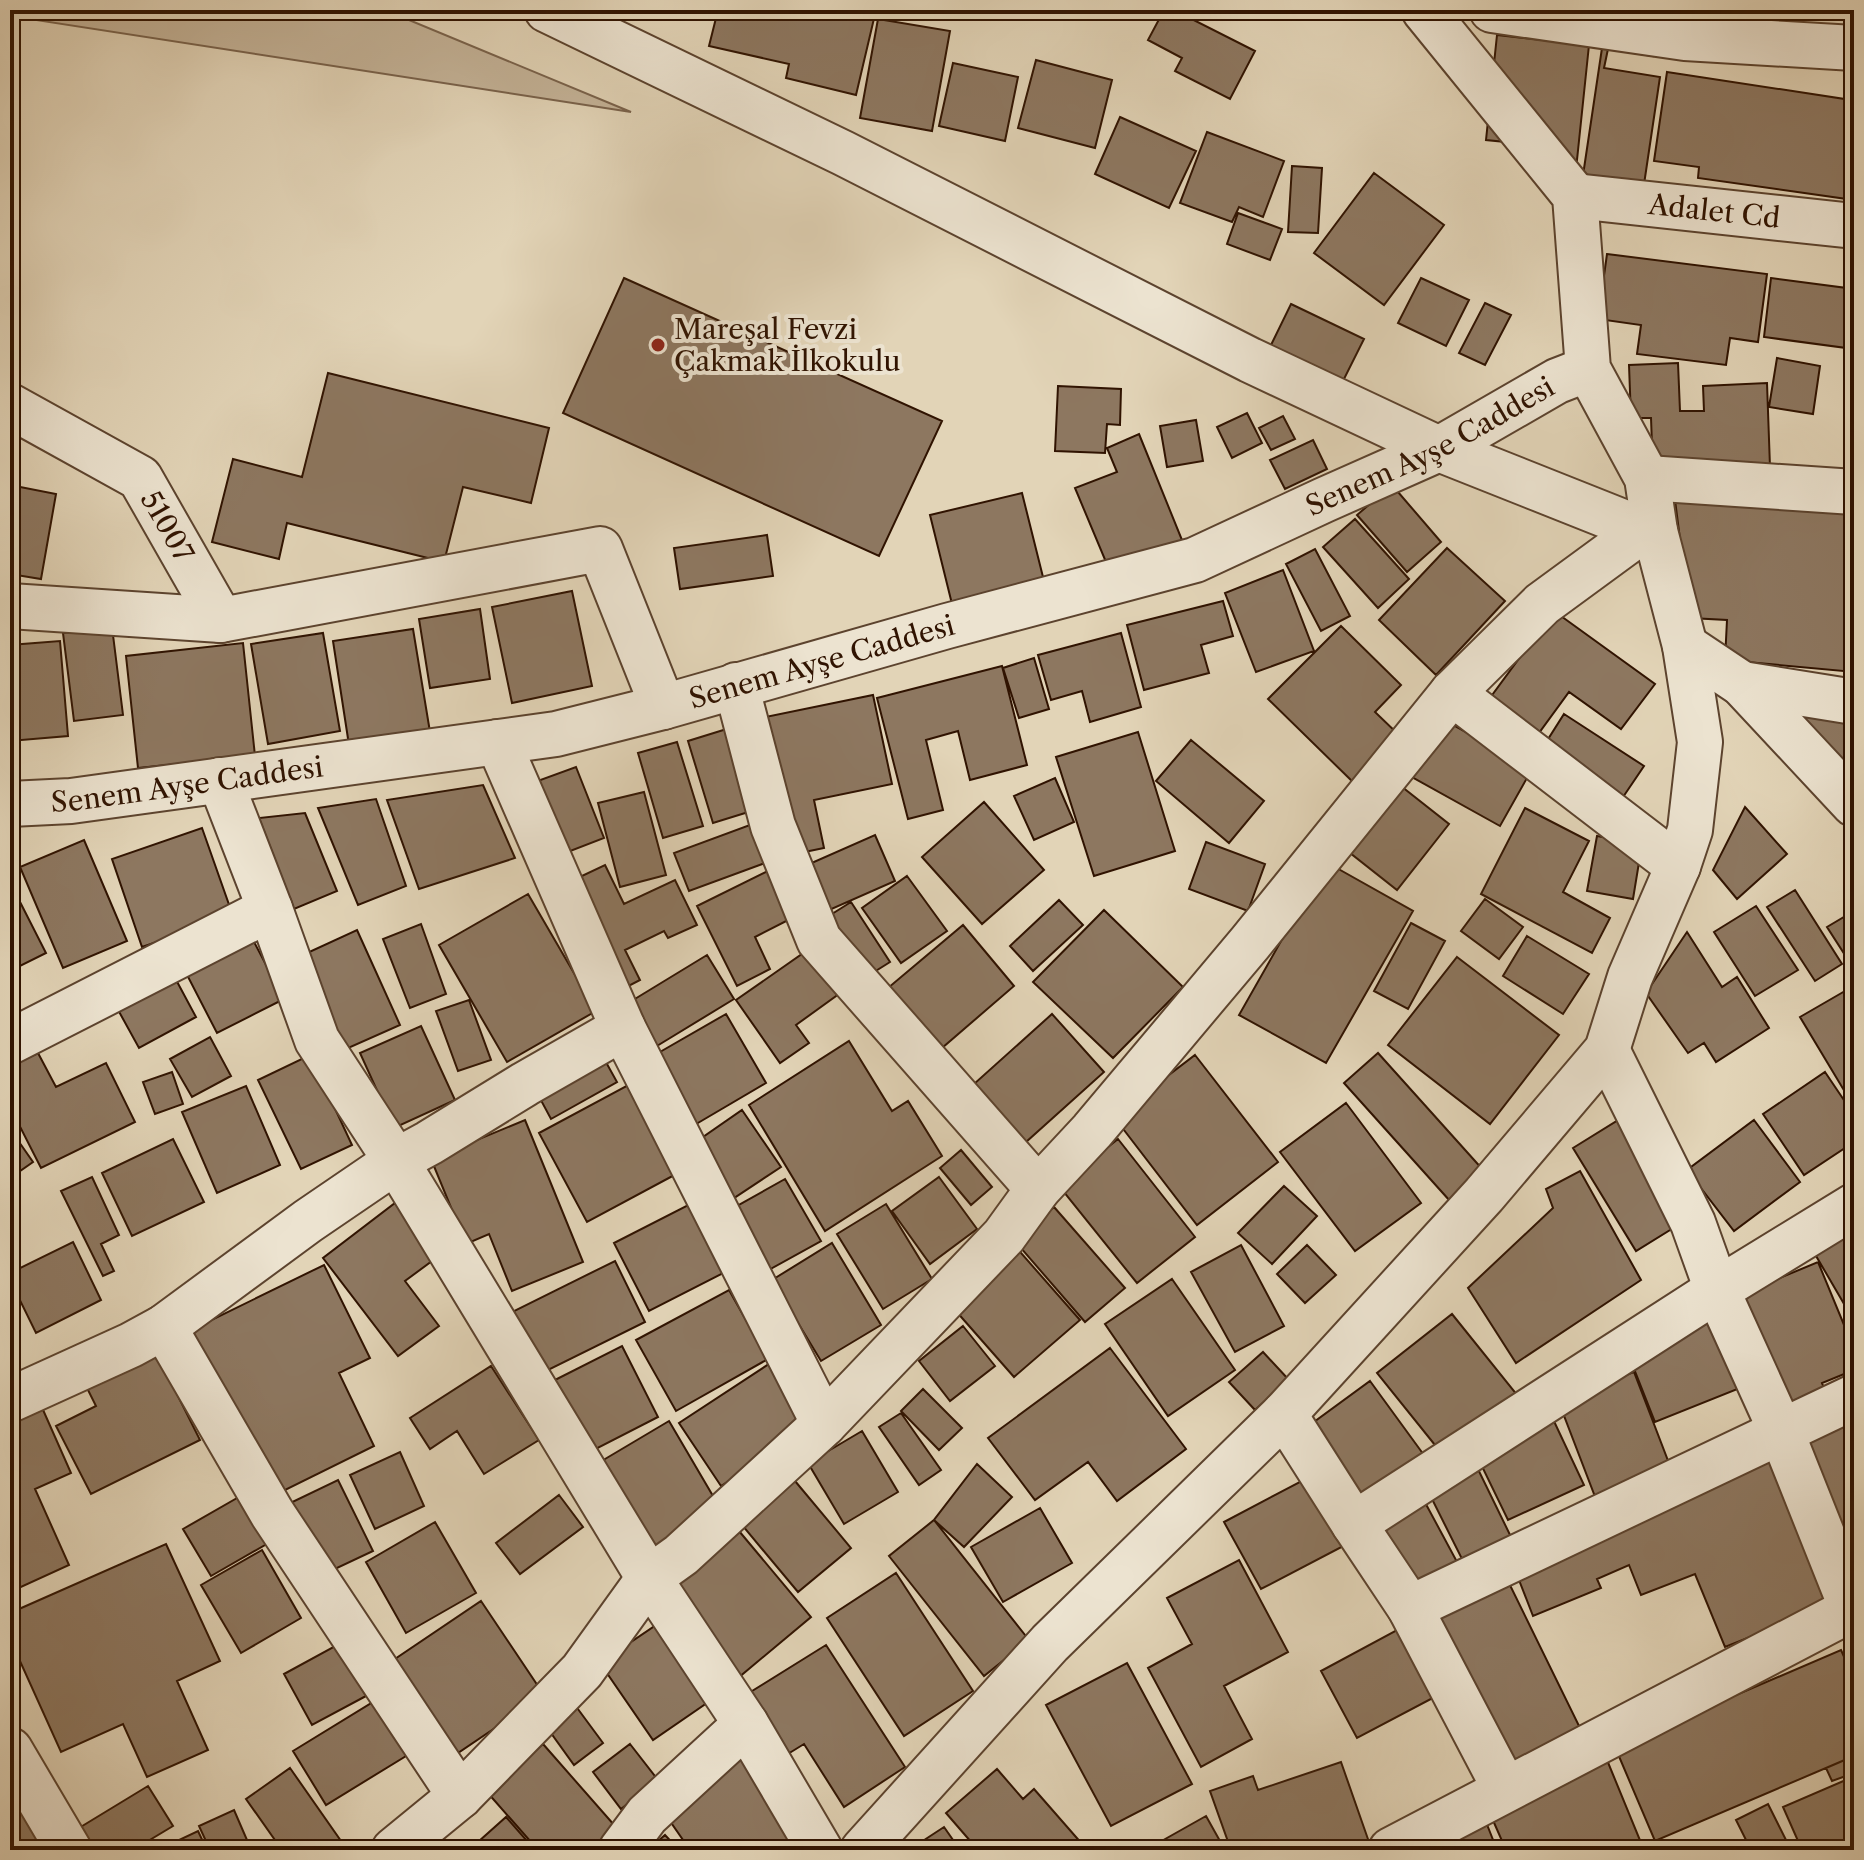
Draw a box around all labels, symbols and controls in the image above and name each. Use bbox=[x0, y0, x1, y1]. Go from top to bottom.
street label: Adalet Cd bbox=[1646, 187, 1782, 235]
place label: Mareşal Fevzi Çakmak İlkokulu bbox=[674, 312, 901, 378]
marker: Mareşal Fevzi Çakmak İlkokulu bbox=[649, 336, 667, 354]
street label: Senem Ayşe Caddesi bbox=[1300, 369, 1560, 523]
street label: 51007 bbox=[134, 485, 201, 568]
street label: Senem Ayşe Caddesi bbox=[685, 608, 958, 716]
street label: Senem Ayşe Caddesi bbox=[50, 749, 325, 819]

